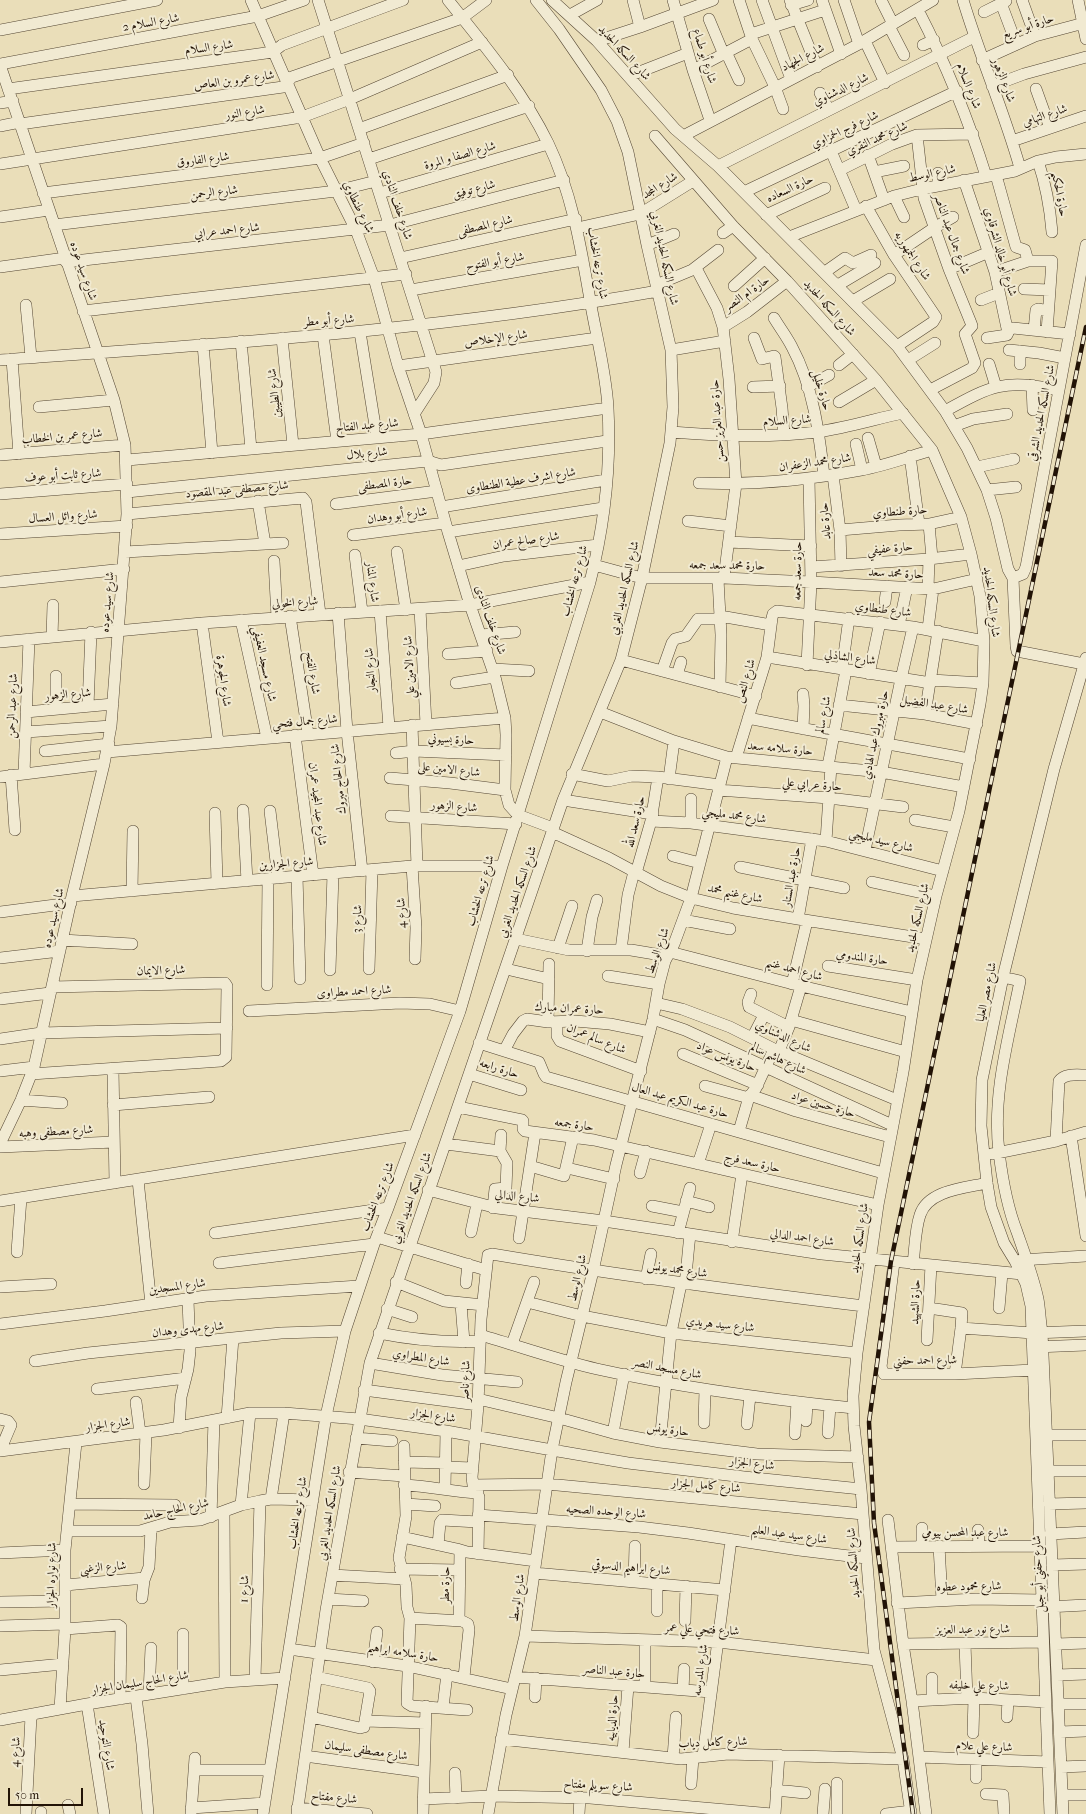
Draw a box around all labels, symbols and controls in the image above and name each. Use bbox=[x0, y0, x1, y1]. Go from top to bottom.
street label: شارع السلام 2 bbox=[121, 11, 181, 35]
street label: حارة أبو سريع bbox=[1000, 11, 1056, 43]
street label: شارع السكه الحديد bbox=[595, 22, 653, 84]
street label: شارع أبو طماع bbox=[689, 27, 719, 85]
street label: شارع السلام bbox=[184, 37, 234, 59]
street label: شارع الجهاد bbox=[779, 41, 827, 75]
street label: شارع الزهور bbox=[988, 56, 1018, 104]
street label: شارع السلام bbox=[952, 61, 984, 111]
street label: شارع عمرو بن العاص bbox=[193, 68, 275, 94]
street label: شارع الدشناوي bbox=[811, 70, 871, 110]
street label: شارع التهامي bbox=[1021, 102, 1069, 130]
street label: شارع النور bbox=[224, 103, 266, 123]
street label: شارع فرج الحمزاوي bbox=[809, 108, 881, 152]
street label: شارع محمد النقري bbox=[844, 119, 910, 159]
street label: شارع الصفا و المروة bbox=[422, 139, 498, 173]
street label: شارع الفاروق bbox=[176, 150, 230, 170]
street label: شارع الوسط bbox=[907, 162, 957, 186]
street label: شارع خلف النادي bbox=[379, 168, 415, 242]
street label: شارع المجد bbox=[640, 169, 680, 203]
street label: حارة الحكيم bbox=[1048, 170, 1070, 218]
street label: حارة السعاده bbox=[764, 172, 816, 206]
street label: شارع توفيق bbox=[451, 177, 497, 203]
street label: شارع طنطاوي bbox=[339, 178, 377, 236]
street label: شارع الرحمن bbox=[189, 183, 239, 203]
street label: شارع جمال عبد الناصر bbox=[930, 192, 972, 276]
street label: شارع أبو خالد الشرقاوي bbox=[980, 206, 1020, 298]
street label: شارع السكه الحديد الغربي bbox=[647, 209, 681, 307]
street label: شارع المصطفى bbox=[456, 213, 514, 239]
street label: شارع احمد عرابي bbox=[194, 220, 260, 242]
street label: شارع ترعه الخشاب bbox=[584, 226, 610, 300]
street label: شارع الجمهوريه bbox=[891, 229, 933, 283]
street label: شارع سيد عوده bbox=[66, 240, 100, 302]
street label: شارع أبو الفتوح bbox=[464, 250, 526, 274]
street label: حارة ام النصر bbox=[721, 273, 773, 315]
street label: شارع السكه الحديد bbox=[800, 277, 858, 339]
street label: شارع أبو مطر bbox=[303, 312, 355, 330]
street label: شارع الإخلاص bbox=[463, 327, 529, 351]
street label: شارع السكه الحديد الشرقي bbox=[1026, 364, 1058, 462]
street label: شارع الطيبين bbox=[265, 368, 285, 418]
street label: حارة خليل bbox=[808, 368, 834, 412]
street label: حارة عبد العزيز حسن bbox=[708, 379, 728, 463]
street label: شارع السلام bbox=[762, 412, 812, 430]
street label: شارع عبد الفتاح bbox=[335, 416, 399, 436]
street label: شارع عمر بن الخطاب bbox=[21, 426, 103, 448]
street label: شارع بلال bbox=[346, 445, 388, 463]
street label: شارع محمد الزعفران bbox=[778, 451, 852, 475]
street label: شارع اشرف عطية الطنطاوى bbox=[465, 465, 577, 497]
street label: شارع ثابت أبو عوف bbox=[24, 466, 102, 486]
street label: حارة المصطفى bbox=[357, 474, 413, 494]
street label: شارع مصطفى عبد المقصود bbox=[185, 478, 289, 502]
street label: حارة عابد bbox=[817, 502, 835, 540]
street label: حارة طنطاوي bbox=[872, 503, 928, 521]
street label: شارع أبو وهدان bbox=[366, 505, 428, 527]
street label: شارع وائل العسال bbox=[28, 507, 98, 527]
street label: شارع صالح عمران bbox=[492, 529, 560, 553]
street label: شارع السكه الحديد الغربي bbox=[607, 539, 643, 637]
street label: حارة عفيفي bbox=[867, 540, 913, 558]
street label: حارة سعد جمعه bbox=[790, 541, 806, 601]
street label: شارع ترعه الخشاب bbox=[559, 544, 591, 618]
street label: حارة محمد سعد جمعه bbox=[689, 558, 765, 574]
street label: شارع المنار bbox=[362, 561, 382, 603]
street label: حارة محمد سعد bbox=[868, 565, 924, 583]
street label: شارع السكه الحديد bbox=[980, 566, 1002, 638]
street label: شارع سيد عوده bbox=[98, 571, 118, 633]
street label: شارع خلف النادى bbox=[471, 583, 509, 657]
street label: شارع الخولي bbox=[271, 594, 319, 612]
street label: شارع طنطاوي bbox=[854, 599, 912, 621]
street label: شارع مسجد العفيفي bbox=[249, 625, 279, 703]
street label: شارع الامين علي bbox=[401, 635, 419, 699]
street label: شارع النجار bbox=[362, 647, 380, 693]
street label: شارع الشاذلي bbox=[823, 647, 877, 669]
street label: شارع الفتح bbox=[302, 651, 322, 695]
street label: شارع الجوهرة bbox=[212, 654, 234, 708]
street label: شارع النص bbox=[733, 657, 759, 705]
street label: شارع عبد الرحمن bbox=[5, 673, 21, 739]
street label: شارع الزهور bbox=[44, 686, 92, 704]
street label: حارة مبروك عبد الهادي bbox=[860, 689, 892, 781]
street label: شارع عبد الفضيل bbox=[899, 693, 969, 717]
street label: شارع سالم bbox=[813, 695, 835, 735]
street label: شارع جمال فتحي bbox=[272, 712, 338, 732]
street label: حارة بسيوني bbox=[428, 732, 474, 748]
street label: حارة سلامه سعد bbox=[747, 739, 813, 759]
street label: شارع الحاج مبروك bbox=[328, 743, 350, 815]
street label: شارع الامين على bbox=[417, 760, 481, 780]
street label: شارع عبد المجيد عمران bbox=[305, 762, 329, 846]
street label: حارة عرابي علي bbox=[782, 775, 842, 795]
street label: حارة سعد الله bbox=[623, 795, 649, 849]
street label: شارع الزهور bbox=[430, 798, 478, 816]
street label: شارع محمد مليجي bbox=[701, 805, 767, 827]
street label: شارع سيد مليجي bbox=[847, 826, 915, 856]
street label: شارع السكه الحديد الغربي bbox=[496, 844, 540, 940]
street label: حارة عبد الستار bbox=[780, 846, 804, 908]
street label: شارع الجزارين bbox=[258, 854, 314, 874]
street label: شارع ترعه الخشاب bbox=[464, 854, 498, 928]
street label: شارع غنيم محمد bbox=[706, 881, 764, 907]
street label: شارع السكه الحديد bbox=[903, 882, 933, 954]
street label: شارع سيد عوده bbox=[40, 887, 68, 949]
street label: شارع 4 bbox=[394, 898, 410, 928]
street label: شارع 3 bbox=[350, 905, 366, 933]
street label: شارع الوسط bbox=[643, 926, 673, 976]
street label: حارة المندومي bbox=[835, 947, 889, 969]
street label: شارع احمد غنيم bbox=[764, 955, 824, 985]
street label: شارع مصر العليا bbox=[974, 961, 1000, 1023]
street label: شارع الايمان bbox=[136, 963, 186, 979]
street label: شارع احمد مطراوى bbox=[316, 983, 392, 1001]
street label: حارة عمران مبارك bbox=[534, 1000, 604, 1018]
street label: شارع الدشناوي bbox=[753, 1018, 813, 1056]
street label: شارع سالم عمران bbox=[564, 1021, 628, 1057]
street label: حارة يونس عواد bbox=[694, 1039, 758, 1075]
street label: شارع هاشم سالم bbox=[748, 1040, 808, 1078]
street label: حارة رابعه bbox=[478, 1056, 520, 1082]
street label: حارة عبد الكريم عبد العال bbox=[630, 1080, 730, 1122]
street label: حارة حسين عواد bbox=[789, 1088, 857, 1122]
street label: حارة جمعه bbox=[553, 1115, 595, 1135]
street label: شارع مصطفى وهبه bbox=[18, 1123, 94, 1141]
street label: شارع السكه الحديد الغربي bbox=[389, 1150, 435, 1246]
street label: حارة سعد فرج bbox=[723, 1150, 781, 1176]
street label: شارع ترعه الخشاب bbox=[358, 1160, 398, 1234]
street label: شارع الدالي bbox=[494, 1187, 540, 1207]
street label: شارع السكه الحديد bbox=[848, 1202, 872, 1274]
street label: شارع احمد الدالي bbox=[769, 1226, 835, 1250]
street label: شارع الوسط bbox=[566, 1253, 590, 1303]
street label: شارع محمد يونس bbox=[646, 1259, 708, 1281]
street label: شارع المسجدين bbox=[147, 1276, 207, 1298]
street label: حارة الشهيد bbox=[908, 1279, 924, 1325]
street label: شارع سيد هريدي bbox=[685, 1314, 755, 1336]
street label: شارع مهدى وهدان bbox=[151, 1319, 225, 1341]
street label: شارع المطراوي bbox=[391, 1346, 451, 1370]
street label: شارع احمد حفني bbox=[893, 1353, 957, 1369]
street label: شارع مسجد النصر bbox=[631, 1355, 703, 1383]
street label: شارع ناصر bbox=[458, 1360, 474, 1402]
street label: شارع الجزار bbox=[410, 1406, 456, 1426]
street label: شارع الجزار bbox=[85, 1415, 131, 1435]
street label: حارة يونس bbox=[646, 1420, 690, 1440]
street label: شارع الجزار bbox=[729, 1454, 775, 1474]
street label: شارع السكه الحديد الغربي bbox=[315, 1464, 345, 1562]
street label: شارع ترعه الخشاب bbox=[285, 1476, 311, 1550]
street label: شارع كامل الجزار bbox=[671, 1476, 741, 1496]
street label: شارع الحاج حامد bbox=[142, 1496, 210, 1524]
street label: شارع الوحده الصحيه bbox=[565, 1502, 647, 1522]
street label: شارع سيد عبد العليم bbox=[750, 1523, 828, 1547]
street label: شارع عبد المحسن بيومي bbox=[922, 1526, 1008, 1540]
street label: شارع السكه الحديد bbox=[844, 1527, 864, 1599]
street label: شارع حفني أبو جبل bbox=[1030, 1535, 1048, 1613]
street label: شارع نواره الجزار bbox=[44, 1542, 60, 1608]
street label: شارع ابراهيم الدسوقي bbox=[591, 1557, 671, 1579]
street label: شارع الزغبى bbox=[79, 1559, 127, 1577]
street label: حارة مطر bbox=[438, 1566, 454, 1604]
street label: شارع الوسط bbox=[508, 1573, 528, 1623]
street label: شارع 1 bbox=[237, 1575, 253, 1603]
street label: شارع محمود عطوه bbox=[936, 1579, 1002, 1595]
street label: شارع فتحي علي عمر bbox=[664, 1621, 740, 1639]
street label: شارع نور عبد العزيز bbox=[936, 1622, 1010, 1638]
street label: حارة سلامه ابراهيم bbox=[366, 1640, 440, 1666]
street label: شارع المدرسه bbox=[690, 1643, 712, 1697]
street label: حارة عبد الناصر bbox=[582, 1662, 646, 1682]
street label: شارع الحاج سليمان الجزار bbox=[90, 1668, 190, 1698]
street label: شارع علي خليفه bbox=[949, 1678, 1009, 1694]
street label: حارة الديابيه bbox=[604, 1694, 622, 1742]
street label: شارع التوحيد bbox=[95, 1718, 117, 1772]
street label: شارع كامل دياب bbox=[678, 1735, 748, 1751]
street label: شارع 4 bbox=[8, 1736, 24, 1768]
street label: شارع مصطفى سليمان bbox=[323, 1738, 409, 1764]
street label: شارع علي علام bbox=[955, 1739, 1013, 1755]
street label: شارع سويلم مفتاح bbox=[563, 1777, 633, 1795]
scale bar bbox=[10, 1780, 85, 1806]
text: 50 m bbox=[15, 1788, 39, 1802]
street label: شارع مفتاح bbox=[310, 1789, 358, 1807]

